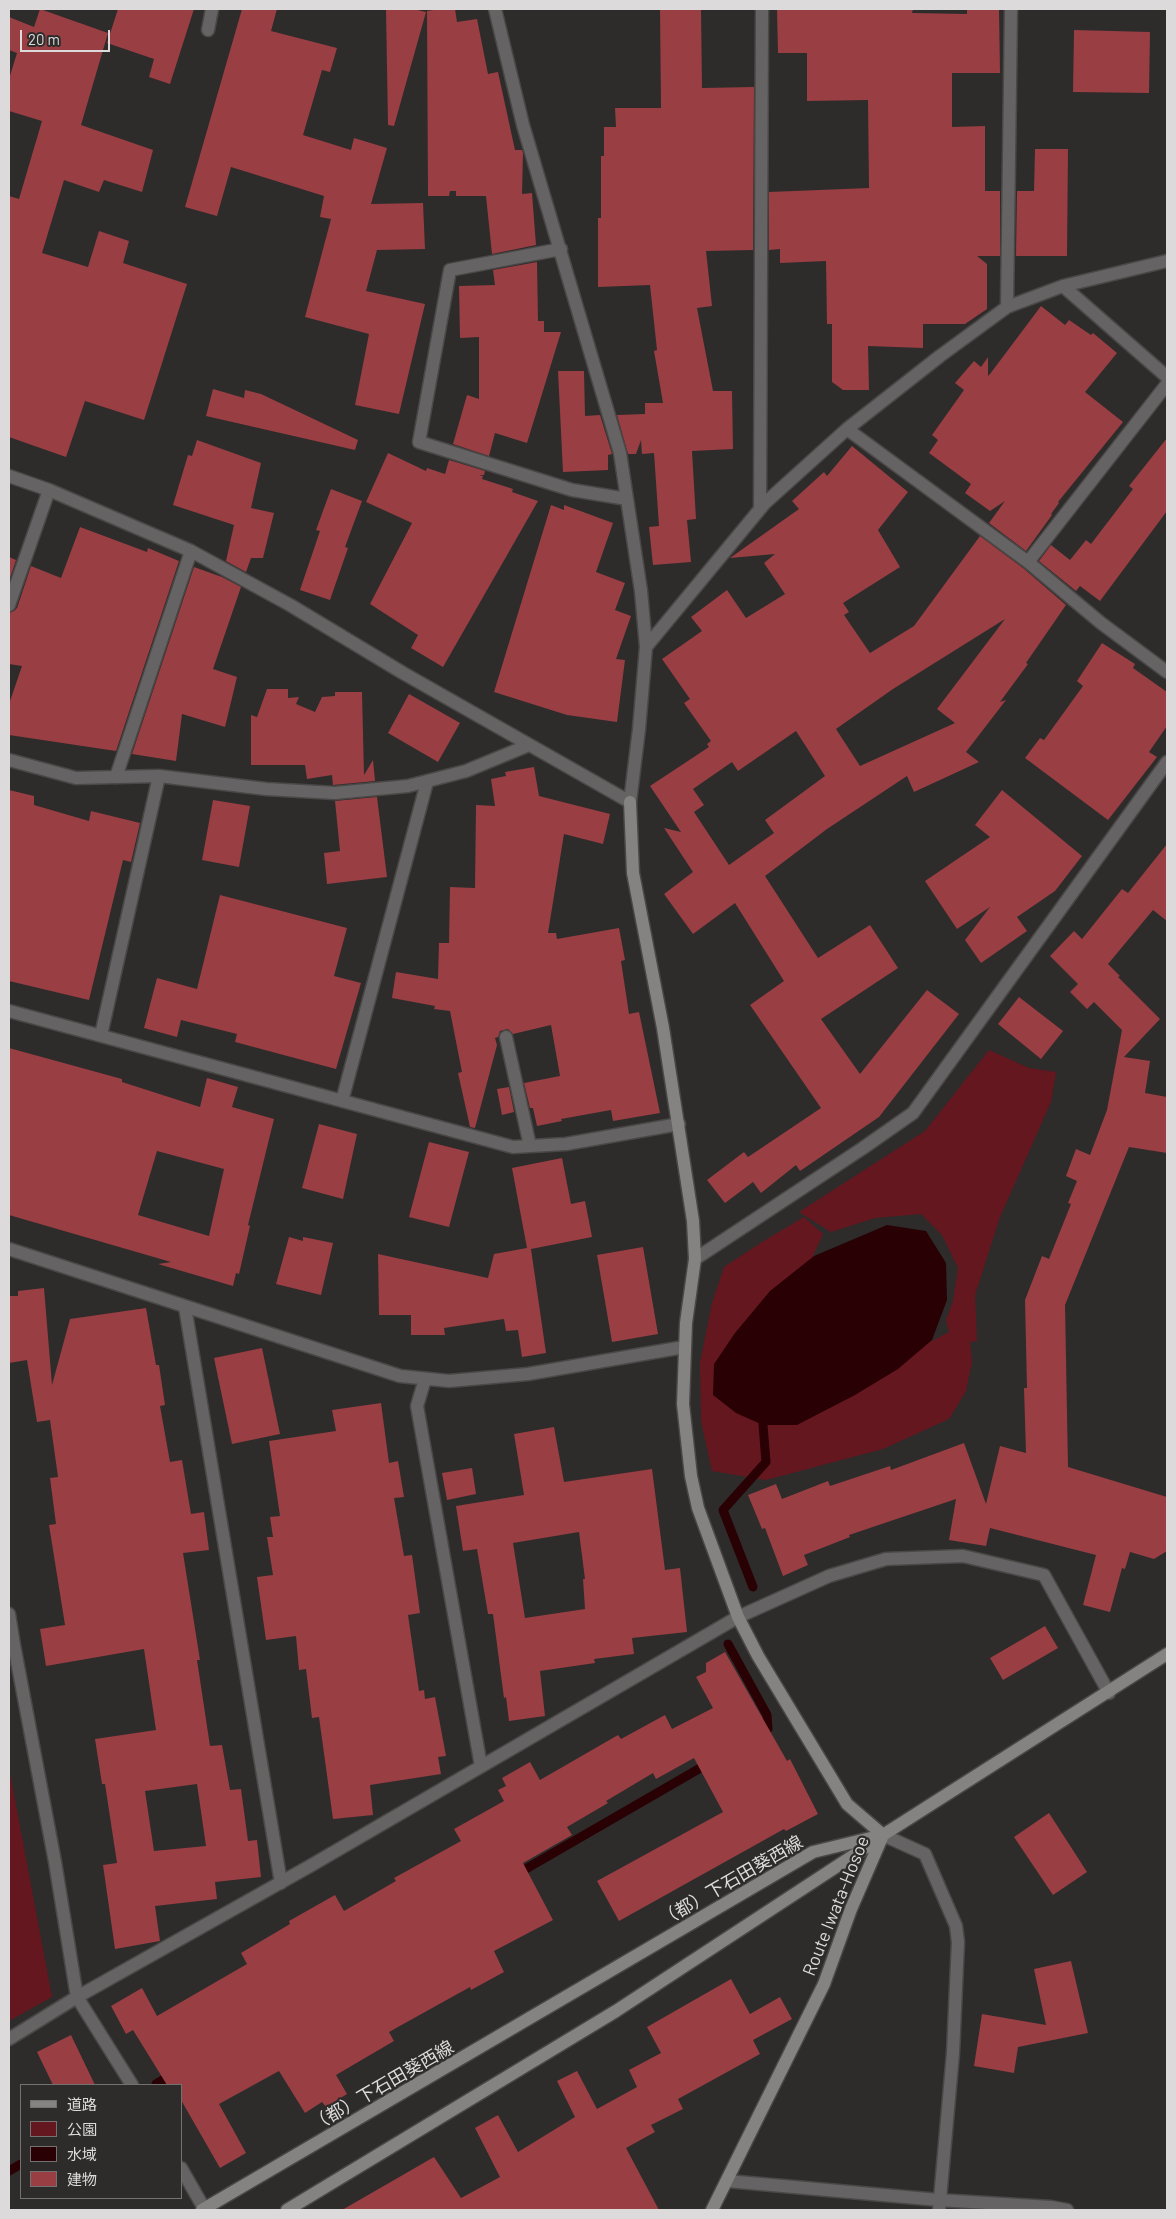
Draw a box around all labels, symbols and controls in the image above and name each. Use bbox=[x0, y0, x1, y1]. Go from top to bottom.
scale bar bbox=[22, 20, 112, 52]
text: 20 m bbox=[28, 30, 60, 48]
street label: （都）下石田葵西線 bbox=[655, 1831, 807, 1931]
street label: Route Iwata-Hosoe bbox=[798, 1833, 874, 1979]
street label: （都）下石田葵西線 bbox=[306, 2036, 458, 2136]
legend bbox=[20, 2084, 182, 2199]
text: 道路 bbox=[67, 2095, 97, 2113]
text: 公園 bbox=[67, 2120, 97, 2138]
text: 水域 bbox=[67, 2145, 97, 2163]
text: 建物 bbox=[67, 2170, 97, 2188]

